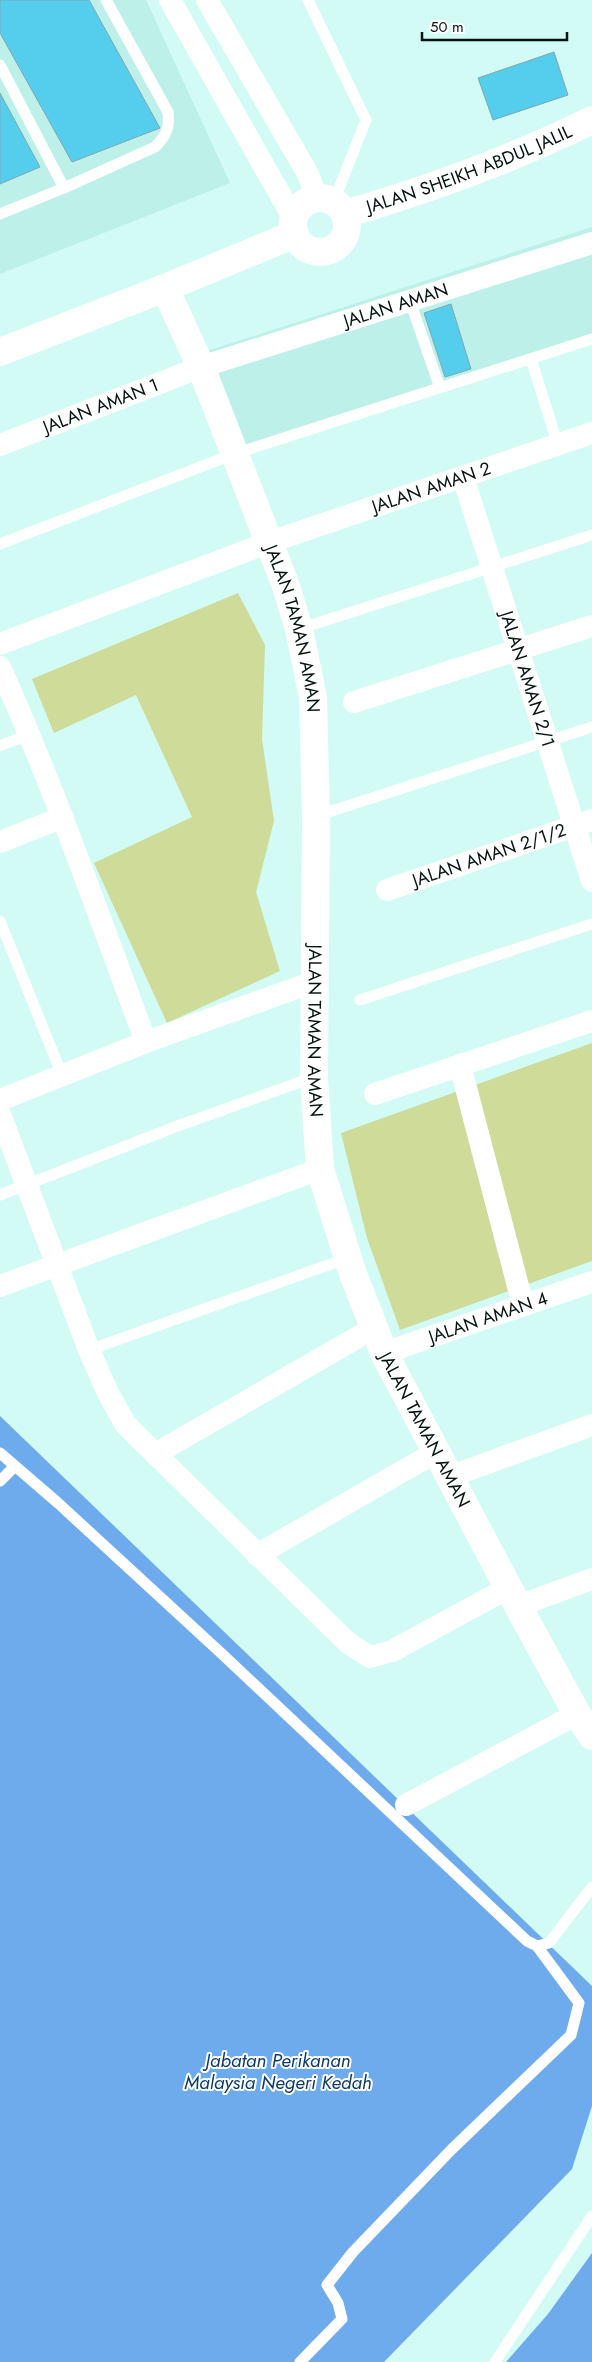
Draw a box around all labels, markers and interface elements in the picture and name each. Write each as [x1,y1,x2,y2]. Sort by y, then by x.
scale bar [422,10,567,42]
text: 50 m [430,16,464,38]
street label: JALAN SHEIKH ABDUL JALIL [361,119,576,220]
street label: JALAN AMAN [338,276,451,335]
street label: JALAN AMAN 1 [37,372,162,441]
street label: JALAN AMAN 2 [367,455,494,520]
street label: JALAN TAMAN AMAN [258,539,326,713]
street label: JALAN AMAN 2/1 [493,606,561,750]
street label: JALAN AMAN 2/1/2 [407,817,570,894]
street label: JALAN TAMAN AMAN [301,942,330,1118]
street label: JALAN AMAN 4 [423,1285,551,1350]
street label: JALAN TAMAN AMAN [372,1345,477,1512]
water label: Jabatan Perikanan Malaysia Negeri Kedah [184,2047,372,2096]

